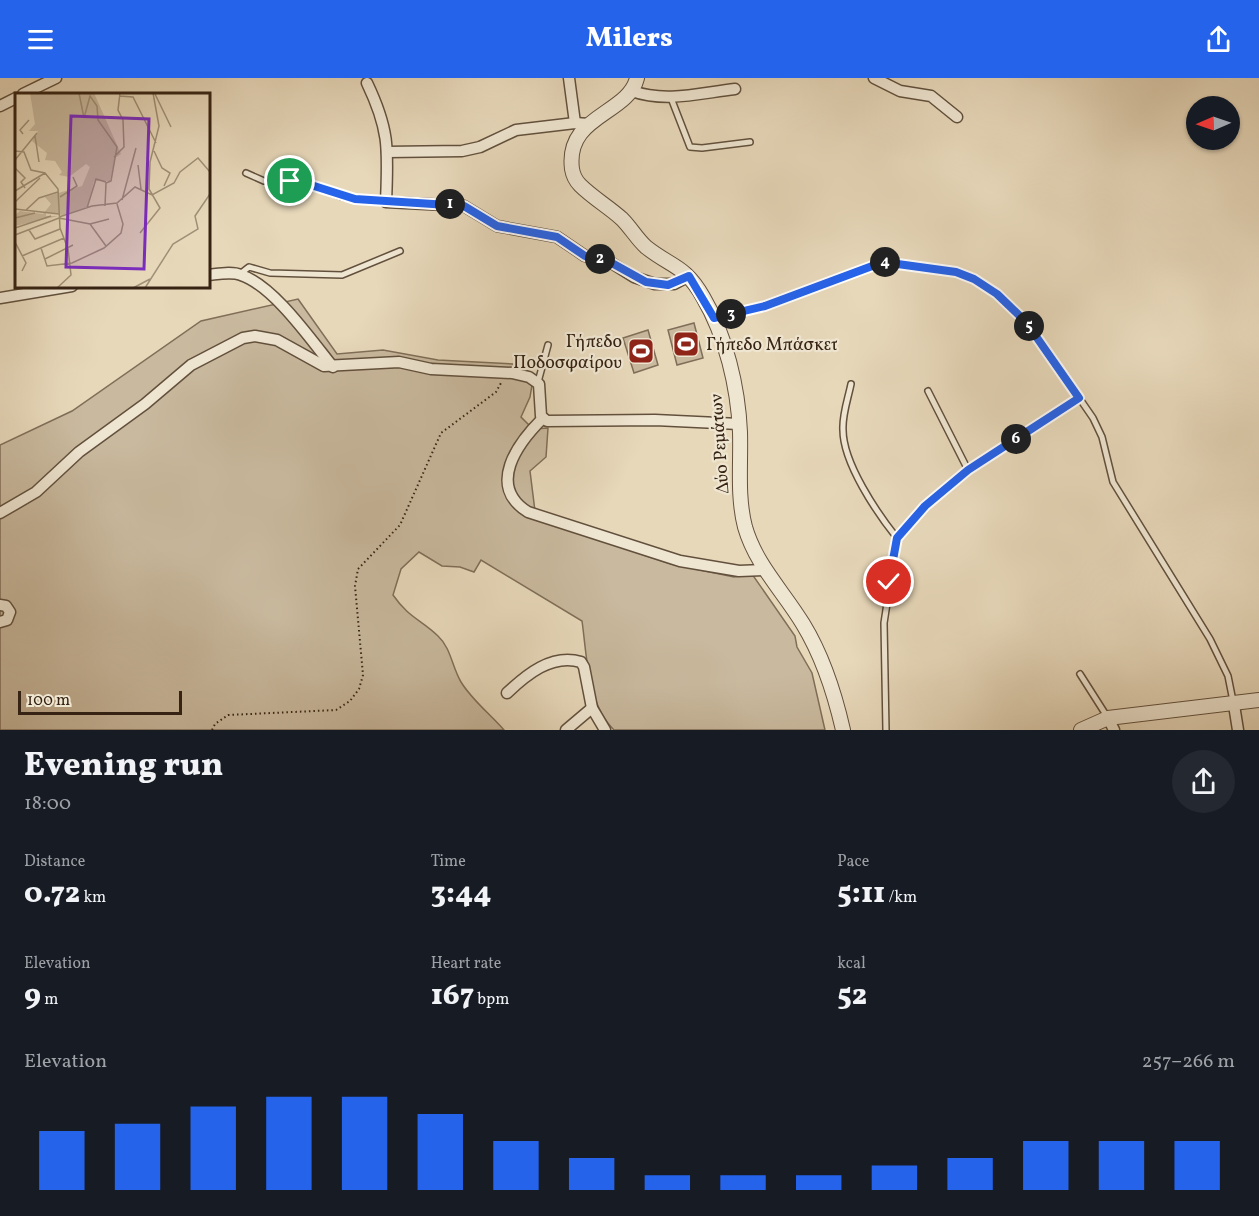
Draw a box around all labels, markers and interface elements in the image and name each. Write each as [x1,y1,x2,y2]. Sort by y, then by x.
text: Milers [586,20,673,58]
icon: menu [24,23,57,56]
icon: share [1202,23,1235,56]
inset map [15,93,210,288]
north arrow [1186,96,1240,150]
map controls [1186,96,1240,150]
pin [264,155,315,206]
icon: arrive [273,164,306,197]
pin: 1 [435,189,465,219]
text: 1 [447,193,453,215]
pin: 2 [585,244,615,274]
pin: 4 [870,247,900,277]
text: 2 [596,248,604,270]
text: 4 [880,251,890,273]
pin: 3 [716,299,746,329]
text: 3 [727,303,735,325]
pin: 5 [1014,311,1044,341]
text: 5 [1025,315,1033,337]
sports icon: Γήπεδο Μπάσκετ [671,329,701,359]
place label: Γήπεδο Ποδοσφαίρου [513,330,622,376]
place label: Γήπεδο Μπάσκετ [706,333,838,358]
sports icon: Γήπεδο Ποδοσφαίρου [626,336,656,366]
street label: Δύο Ρεμάτων [705,393,736,495]
pin: 6 [1001,424,1031,454]
text: 6 [1012,428,1020,450]
pin [863,556,914,607]
icon: check [872,565,905,598]
scale bar [18,688,182,716]
text: 100 m [27,690,70,712]
text: Evening run [24,744,223,790]
button: share [1172,750,1235,813]
text: 18:00 [24,790,71,818]
text: Distance [24,851,85,873]
text: Time [431,851,466,873]
text: Pace [837,851,869,873]
text: 0.72 [24,873,80,915]
text: 3:44 [431,873,491,915]
text: 5:11 [837,873,885,915]
text: km [80,887,106,909]
text: /km [885,887,917,909]
text: Elevation [24,953,91,975]
text: Heart rate [431,953,501,975]
text: kcal [837,953,866,975]
text: 9 [24,975,41,1017]
text: 167 [431,975,474,1017]
text: 52 [837,975,867,1017]
text: m [41,989,58,1011]
text: bpm [474,989,509,1011]
text: Elevation [24,1048,107,1076]
text: 257–266 m [1142,1048,1235,1076]

